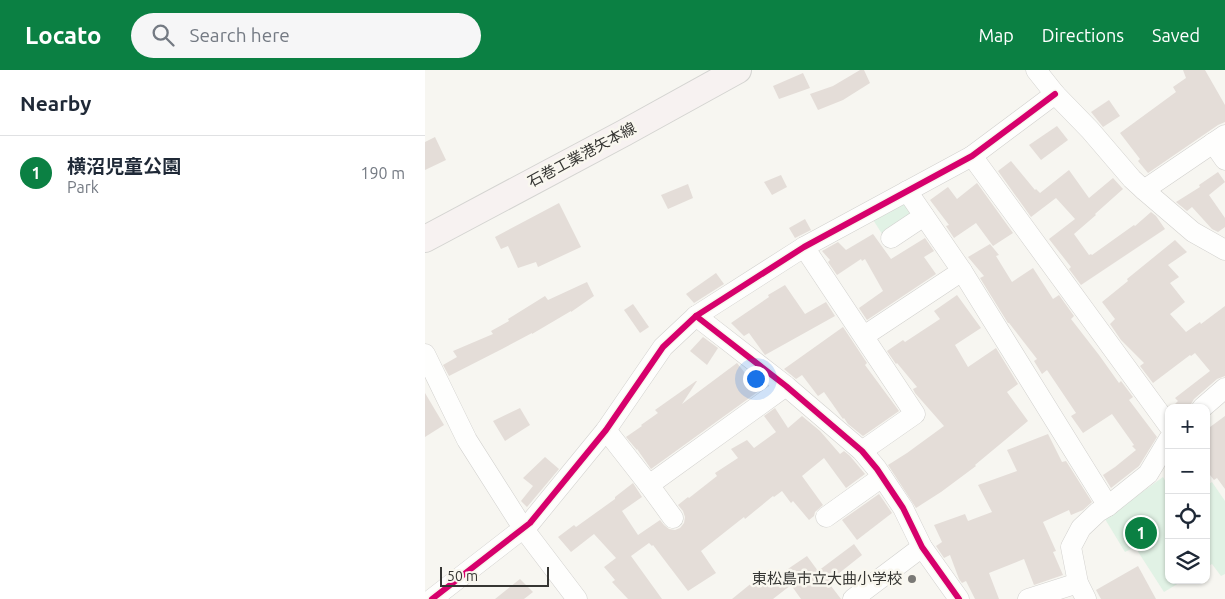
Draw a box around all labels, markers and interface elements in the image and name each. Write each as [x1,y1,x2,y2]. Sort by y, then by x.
search box [131,13,481,58]
icon: search [149,21,177,49]
text: Locato [25,22,101,49]
text: Search here [189,24,290,46]
text: Map [978,25,1014,45]
text: Directions [1042,25,1124,45]
text: Saved [1152,25,1200,45]
text: Nearby [20,91,91,115]
street label: 石巻工業港矢本線 [525,119,639,190]
text: 横沼児童公園 [67,155,181,177]
text: 1 [31,164,41,182]
text: 190 m [360,164,405,182]
text: Park [67,178,99,196]
your location [743,366,769,392]
map controls [1165,404,1210,584]
button: + [1165,404,1210,449]
button: − [1165,449,1210,494]
button: locate [1165,494,1210,539]
pin: 1 [1125,514,1157,552]
button: layers [1165,539,1210,584]
scale bar [440,564,549,587]
text: 50 m [447,568,478,584]
place label: 東松島市立大曲小学校 [752,570,902,587]
marker: 東松島市立大曲小学校 [906,573,918,585]

